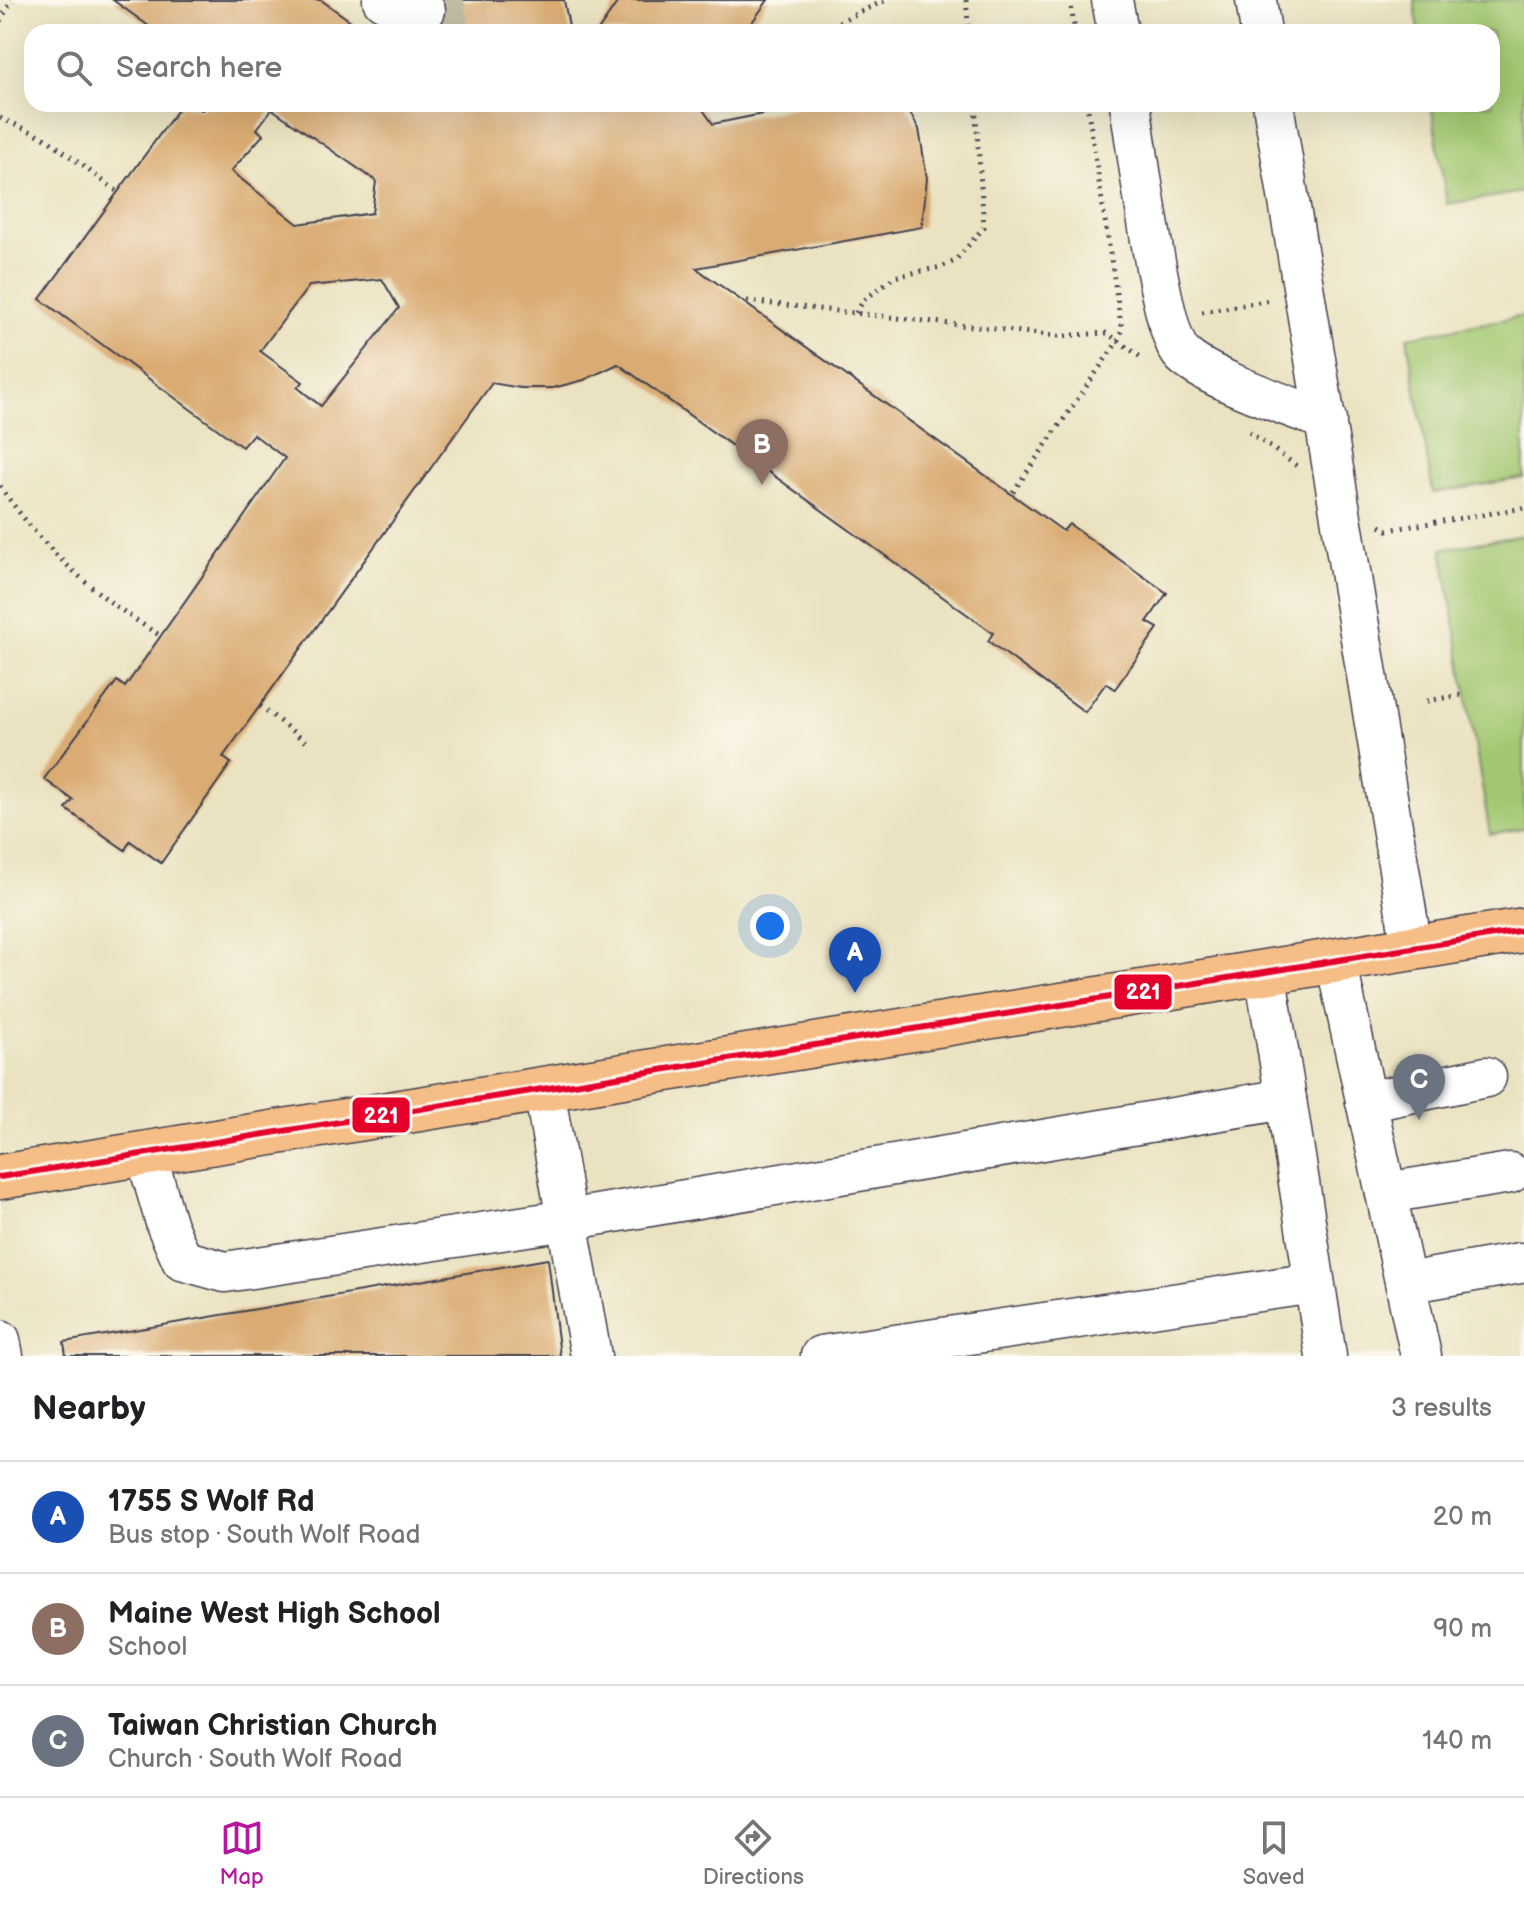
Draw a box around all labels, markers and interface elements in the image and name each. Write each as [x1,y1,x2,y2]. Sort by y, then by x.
search box [24,24,1500,112]
icon: search [52,46,96,90]
text: Search here [116,50,282,86]
pin: B [736,419,788,485]
your location [750,906,790,946]
pin: A [829,927,881,993]
line badge: 221 [1113,973,1173,1011]
text: 221 [1125,979,1161,1006]
pin: C [1393,1054,1445,1120]
line badge: 221 [351,1096,411,1134]
text: 221 [363,1103,399,1130]
text: Nearby [32,1388,146,1429]
text: 3 results [1391,1393,1492,1424]
text: 1755 S Wolf Rd [108,1484,314,1520]
text: A [50,1502,66,1533]
text: 20 m [1433,1502,1492,1533]
text: Bus stop · South Wolf Road [108,1520,420,1551]
text: Maine West High School [108,1596,441,1632]
text: B [49,1614,67,1645]
text: 90 m [1433,1614,1492,1645]
text: School [108,1632,187,1663]
text: Taiwan Christian Church [108,1708,437,1744]
text: C [49,1726,67,1757]
text: 140 m [1422,1726,1492,1757]
text: Church · South Wolf Road [108,1744,403,1775]
tab: Map [219,1816,264,1891]
tab: Directions [703,1816,804,1891]
tab: Saved [1243,1816,1305,1891]

